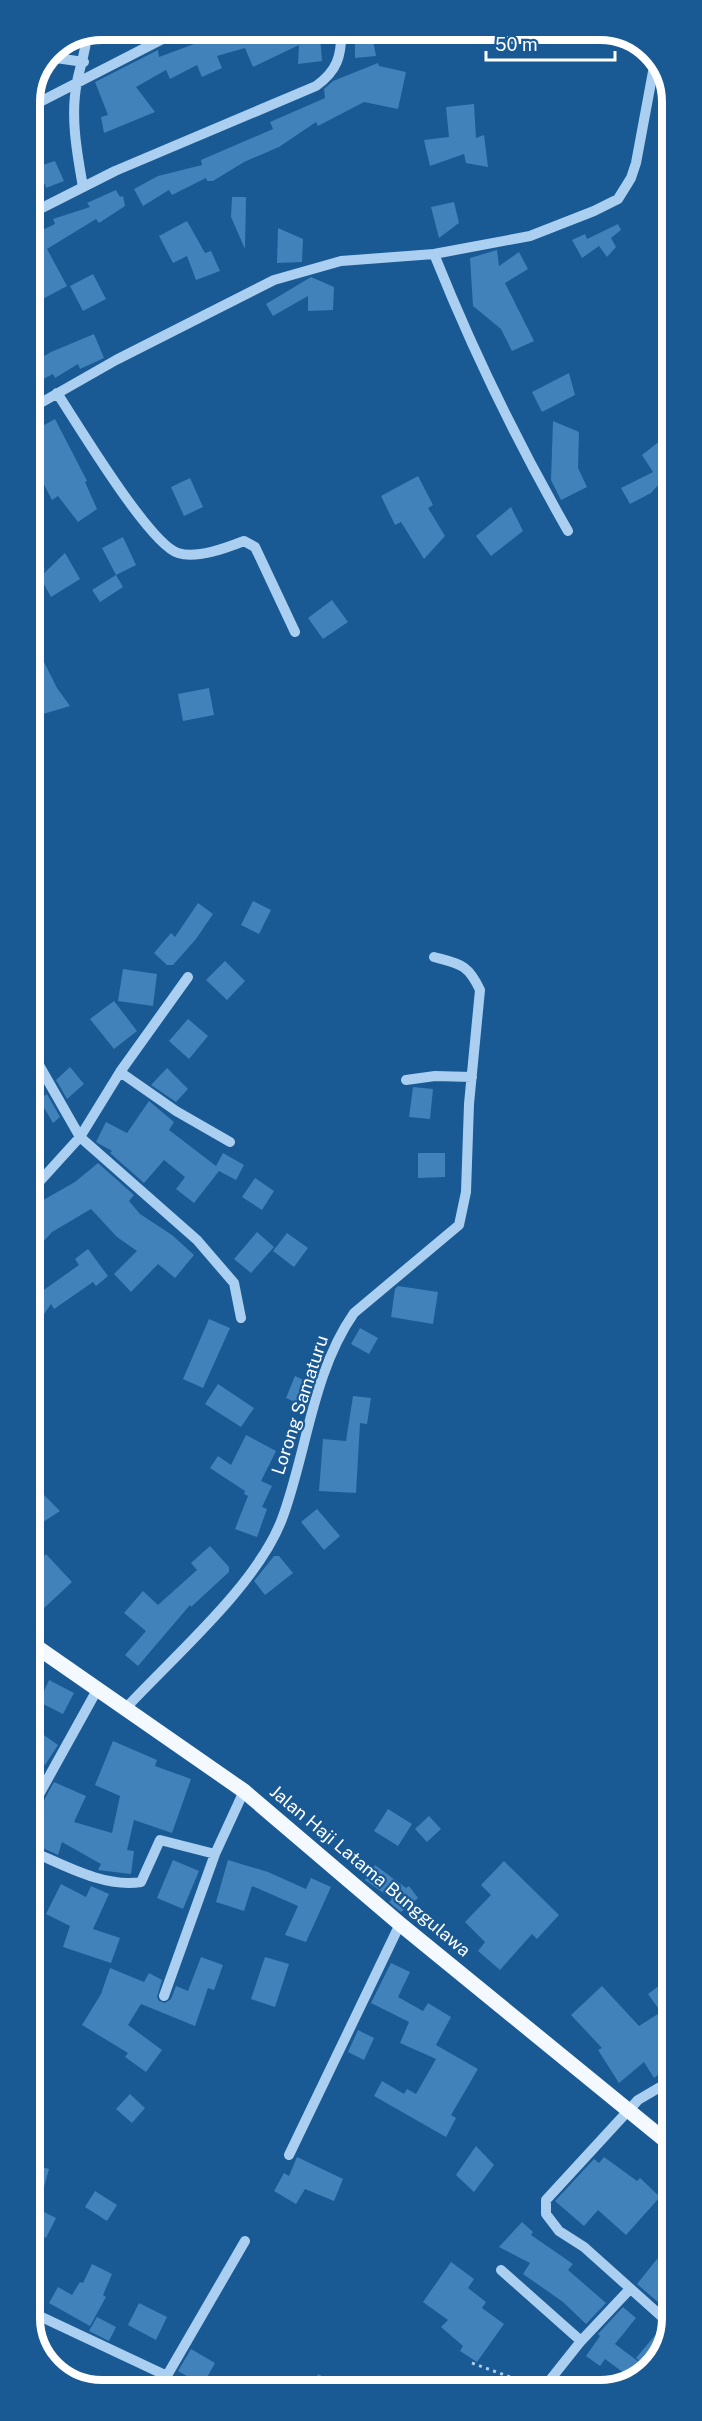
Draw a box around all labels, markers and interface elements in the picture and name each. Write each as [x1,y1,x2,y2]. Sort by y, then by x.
scale bar [486,24,615,62]
text: 50 m [495,34,538,55]
street label: Lorong Samaturu [267,1333,332,1477]
street label: Jalan Haji Latama Bunggulawa [266,1781,475,1961]

